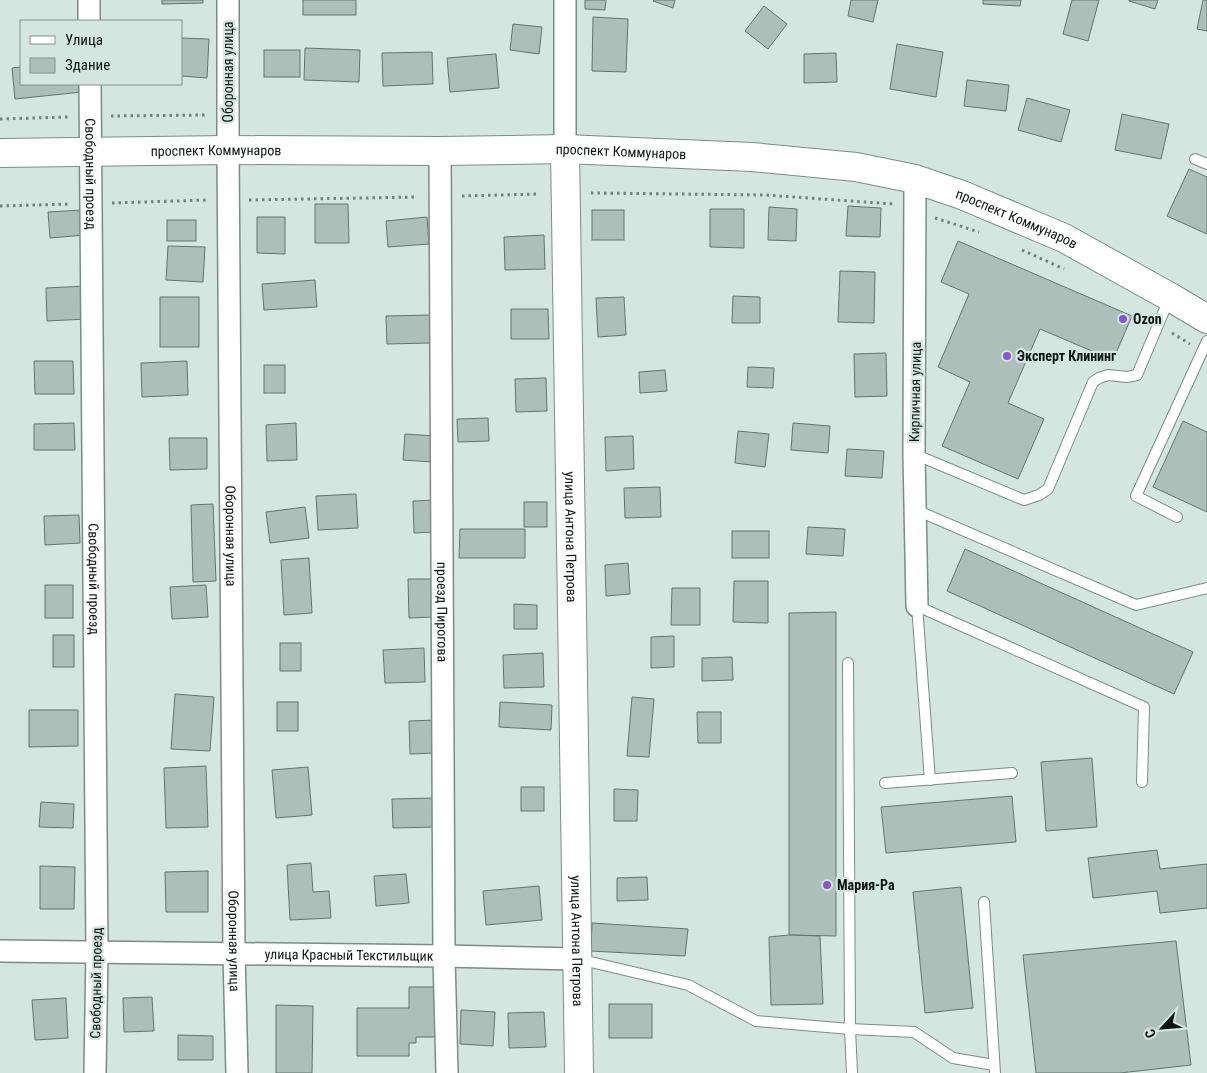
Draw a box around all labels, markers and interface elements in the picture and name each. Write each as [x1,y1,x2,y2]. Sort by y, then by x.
legend [20,20,182,85]
street label: Оборонная улица [220,22,236,122]
text: Улица [65,31,103,49]
text: Здание [65,56,110,74]
street label: Свободный проезд [82,118,99,230]
street label: проспект Коммунаров [556,141,687,162]
street label: проспект Коммунаров [151,142,281,159]
street label: проспект Коммунаров [954,186,1080,252]
place label: Ozon [1133,311,1162,327]
marker: Ozon [1117,313,1129,325]
street label: Кирпичная улица [906,342,924,442]
place label: Эксперт Клининг [1017,348,1117,364]
marker: Эксперт Клининг [1001,350,1013,362]
street label: улица Антона Петрова [562,471,580,603]
street label: Оборонная улица [223,485,239,587]
street label: Свободный проезд [86,523,102,635]
street label: проезд Пирогова [434,562,451,662]
street label: улица Антона Петрова [568,875,586,1007]
place label: Мария-Ра [837,877,895,893]
marker: Мария-Ра [821,879,833,891]
street label: Оборонная улица [226,890,243,992]
street label: Свободный проезд [87,927,105,1039]
street label: улица Красный Текстильщик [264,946,434,964]
north arrow [1137,1003,1187,1053]
text: С [1141,1027,1159,1041]

